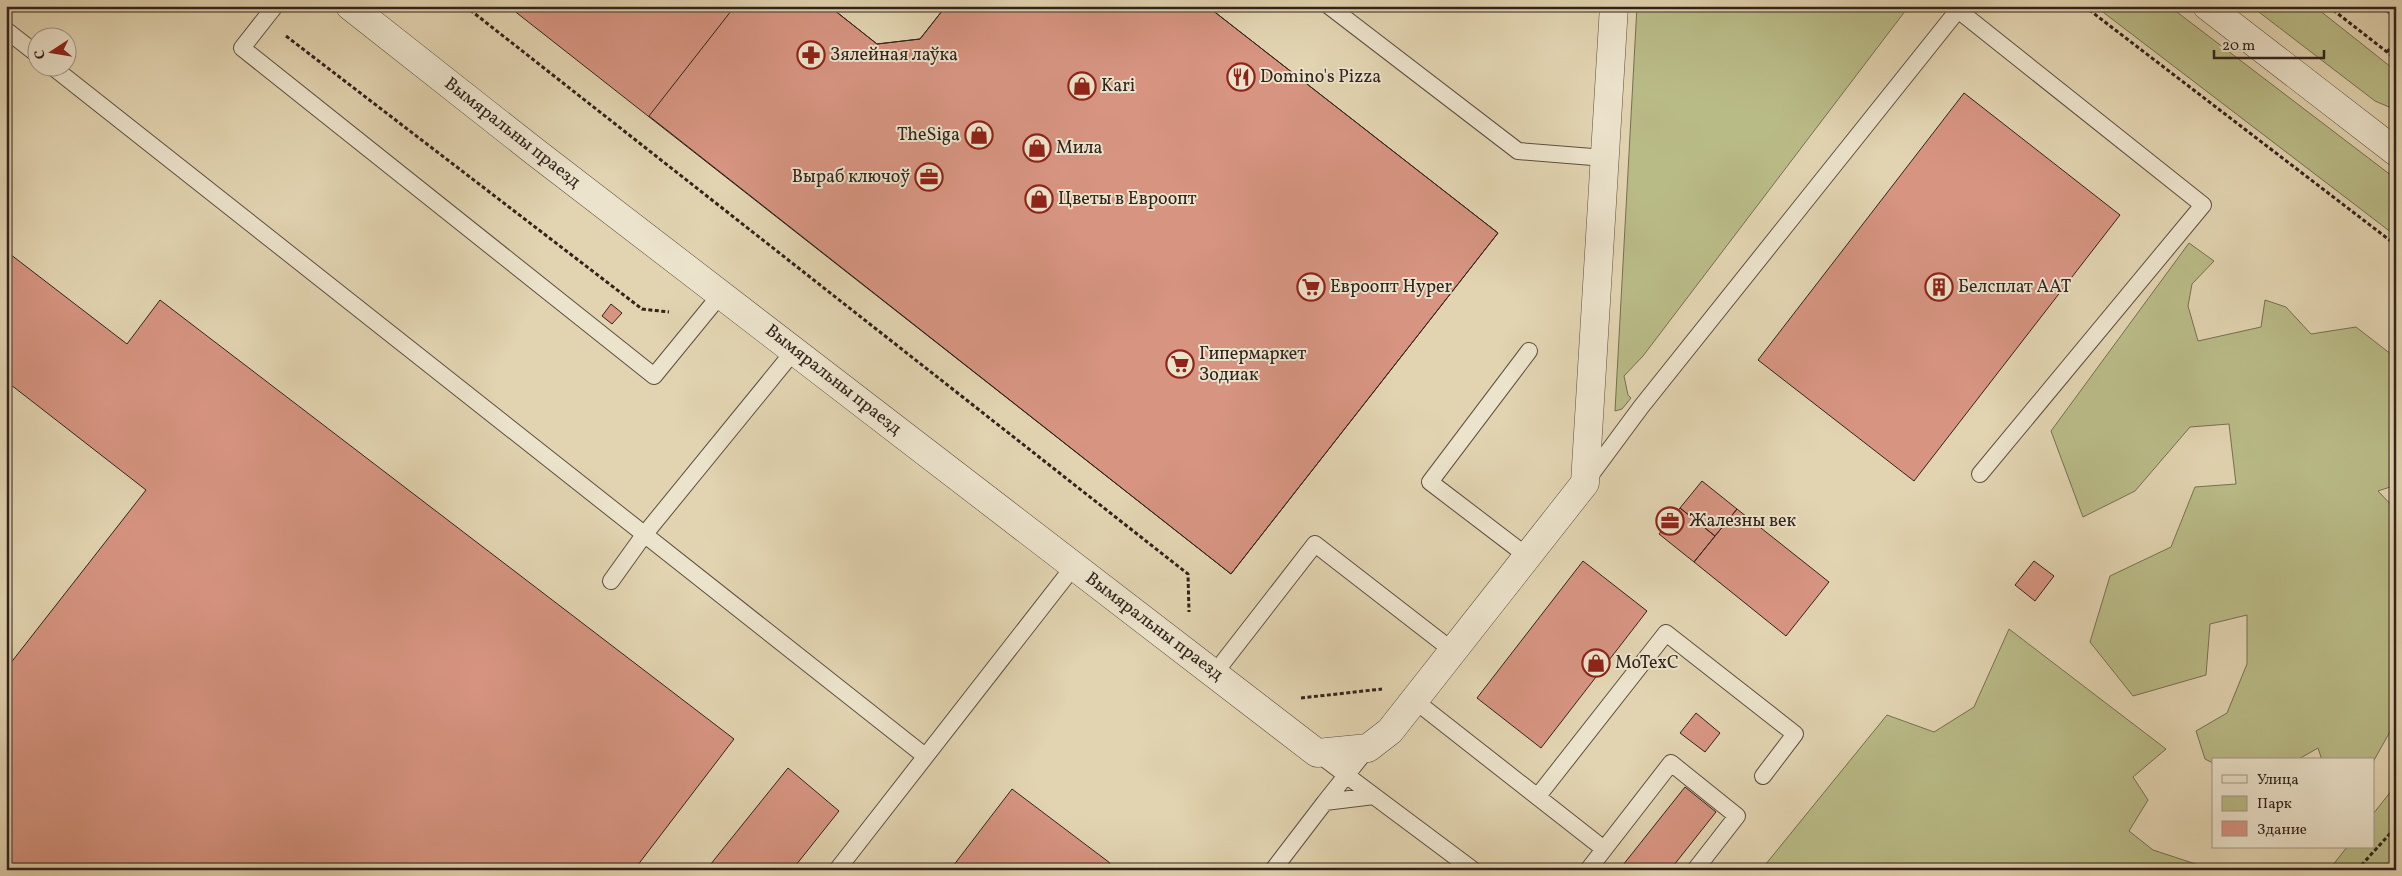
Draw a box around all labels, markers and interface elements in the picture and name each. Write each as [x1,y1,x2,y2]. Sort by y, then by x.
north arrow [28,28,78,78]
scale bar [2214,28,2324,60]
text: 20 m [2222,36,2255,57]
pharmacy icon: Зялейная лаўка [796,40,826,70]
place label: Зялейная лаўка [830,43,958,68]
text: С [31,48,51,61]
restaurant icon: Domino's Pizza [1226,62,1256,92]
place label: Domino's Pizza [1260,65,1381,90]
shop icon: Kari [1067,71,1097,101]
street label: Вымяральны праезд [438,72,586,194]
place label: Kari [1101,74,1135,99]
shop icon: TheSiga [964,120,994,150]
place label: TheSiga [897,123,960,148]
shop icon: Мила [1022,133,1052,163]
place label: Мила [1056,136,1103,161]
office icon: Выраб ключоў [914,162,944,192]
place label: Выраб ключоў [792,165,910,190]
shop icon: Цветы в Евроопт [1024,184,1054,214]
place label: Цветы в Евроопт [1058,187,1197,212]
supermarket icon: Евроопт Hyper [1296,272,1326,302]
building icon: Белсплат ААТ [1924,272,1954,302]
place label: Евроопт Hyper [1330,275,1453,300]
place label: Белсплат ААТ [1958,275,2072,300]
street label: Вымяральны праезд [759,319,907,441]
place label: Гипермаркет Зодиак [1199,342,1306,388]
supermarket icon: Гипермаркет Зодиак [1165,349,1195,379]
office icon: Жалезны век [1655,506,1685,536]
place label: Жалезны век [1689,509,1797,534]
street label: Вымяральны праезд [1080,567,1228,687]
shop icon: MoTexC [1581,648,1611,678]
place label: MoTexC [1615,651,1679,676]
legend [2212,758,2374,848]
text: Улица [2257,770,2299,791]
text: Парк [2257,794,2292,815]
text: Здание [2257,820,2307,841]

